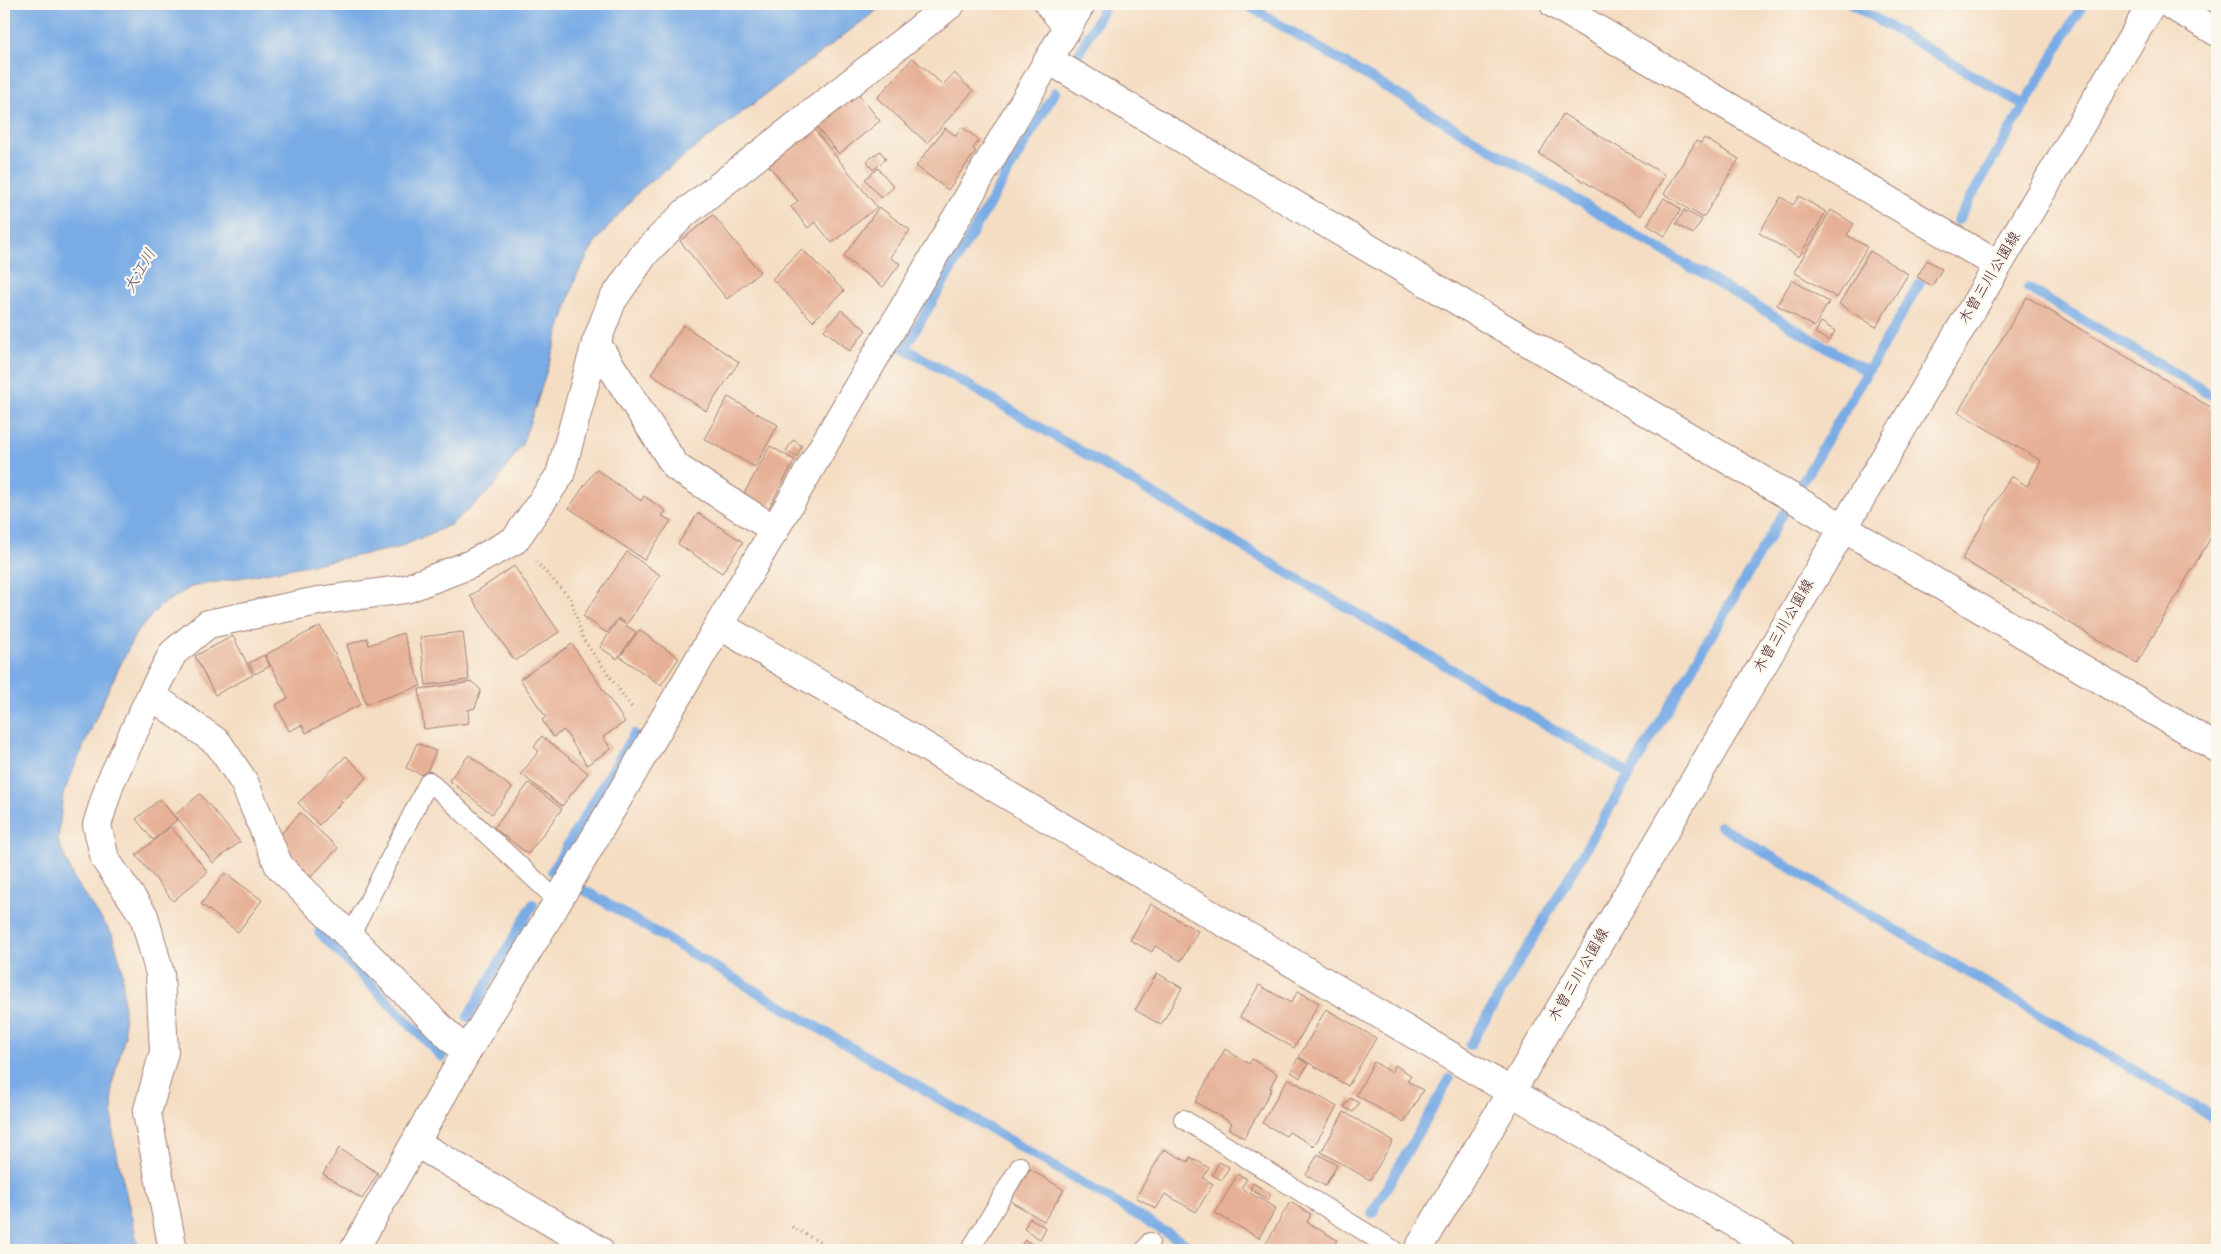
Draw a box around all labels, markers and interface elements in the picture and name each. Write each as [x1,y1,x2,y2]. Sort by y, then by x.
street label: 木曽三川公園線 [1953,227,2027,329]
water label: 大江川 [117,244,163,298]
street label: 木曽三川公園線 [1747,575,1821,677]
street label: 木曽三川公園線 [1542,924,1616,1026]

